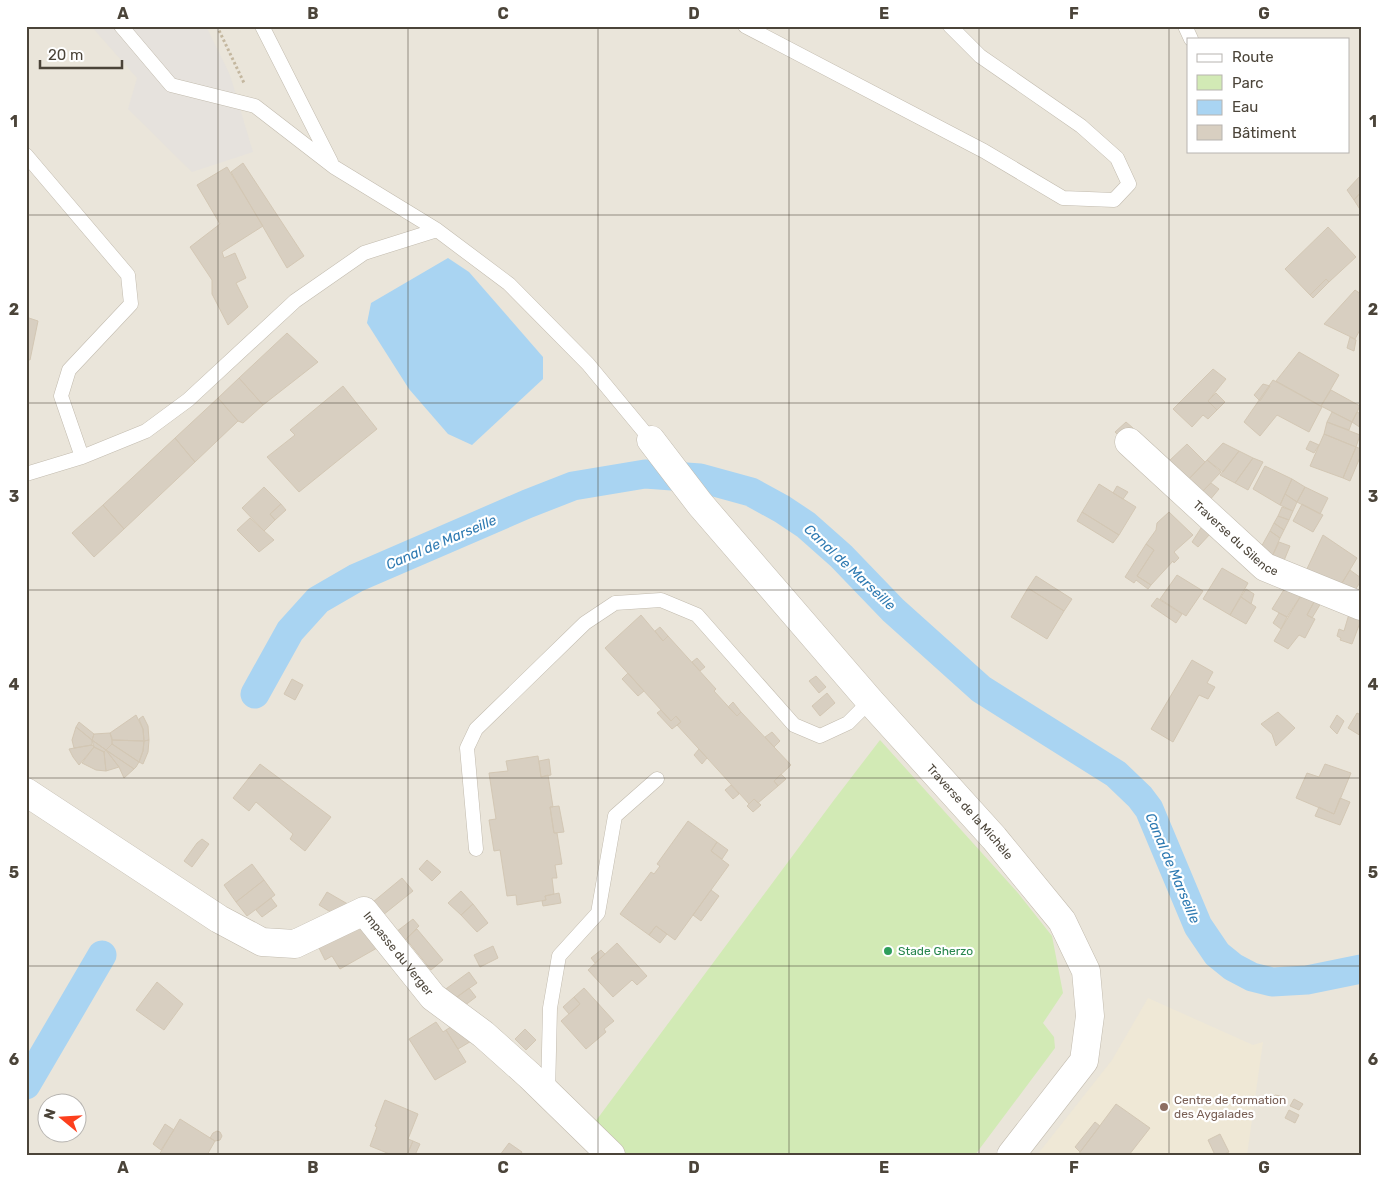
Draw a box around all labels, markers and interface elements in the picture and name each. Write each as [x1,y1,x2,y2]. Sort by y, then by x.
text: A [117,4,129,23]
text: B [307,4,319,23]
text: C [497,4,509,23]
text: D [688,4,700,23]
text: E [879,4,889,23]
text: F [1069,4,1079,23]
text: G [1258,4,1270,23]
scale bar [40,38,122,70]
legend [1187,38,1350,152]
text: 20 m [48,46,83,64]
text: Route [1232,48,1274,66]
text: Parc [1232,74,1264,92]
text: Eau [1232,98,1258,116]
text: 1 [10,112,18,131]
text: 1 [1369,112,1377,131]
text: Bâtiment [1232,124,1296,142]
text: 2 [9,300,19,319]
text: 2 [1368,300,1378,319]
text: 3 [9,487,19,506]
text: 3 [1368,487,1378,506]
street label: Traverse du Silence [1190,498,1280,579]
water label: Canal de Marseille [383,511,499,573]
water label: Canal de Marseille [801,521,899,614]
text: 4 [9,675,20,694]
text: 4 [1368,675,1379,694]
street label: Traverse de la Michèle [924,761,1016,863]
water label: Canal de Marseille [1142,810,1204,926]
text: 5 [9,863,19,882]
text: 5 [1368,863,1378,882]
street label: Impasse du Verger [360,909,436,999]
place label: Stade Gherzo [898,944,973,958]
marker: Stade Gherzo [882,945,894,957]
text: 6 [9,1050,19,1069]
text: 6 [1368,1050,1378,1069]
place label: Centre de formation des Aygalades [1174,1093,1286,1121]
north arrow [38,1094,88,1144]
marker: Centre de formation des Aygalades [1158,1101,1170,1113]
text: N [40,1107,60,1122]
text: A [117,1158,129,1177]
text: B [307,1158,319,1177]
text: C [497,1158,509,1177]
text: D [688,1158,700,1177]
text: E [879,1158,889,1177]
text: F [1069,1158,1079,1177]
text: G [1258,1158,1270,1177]

